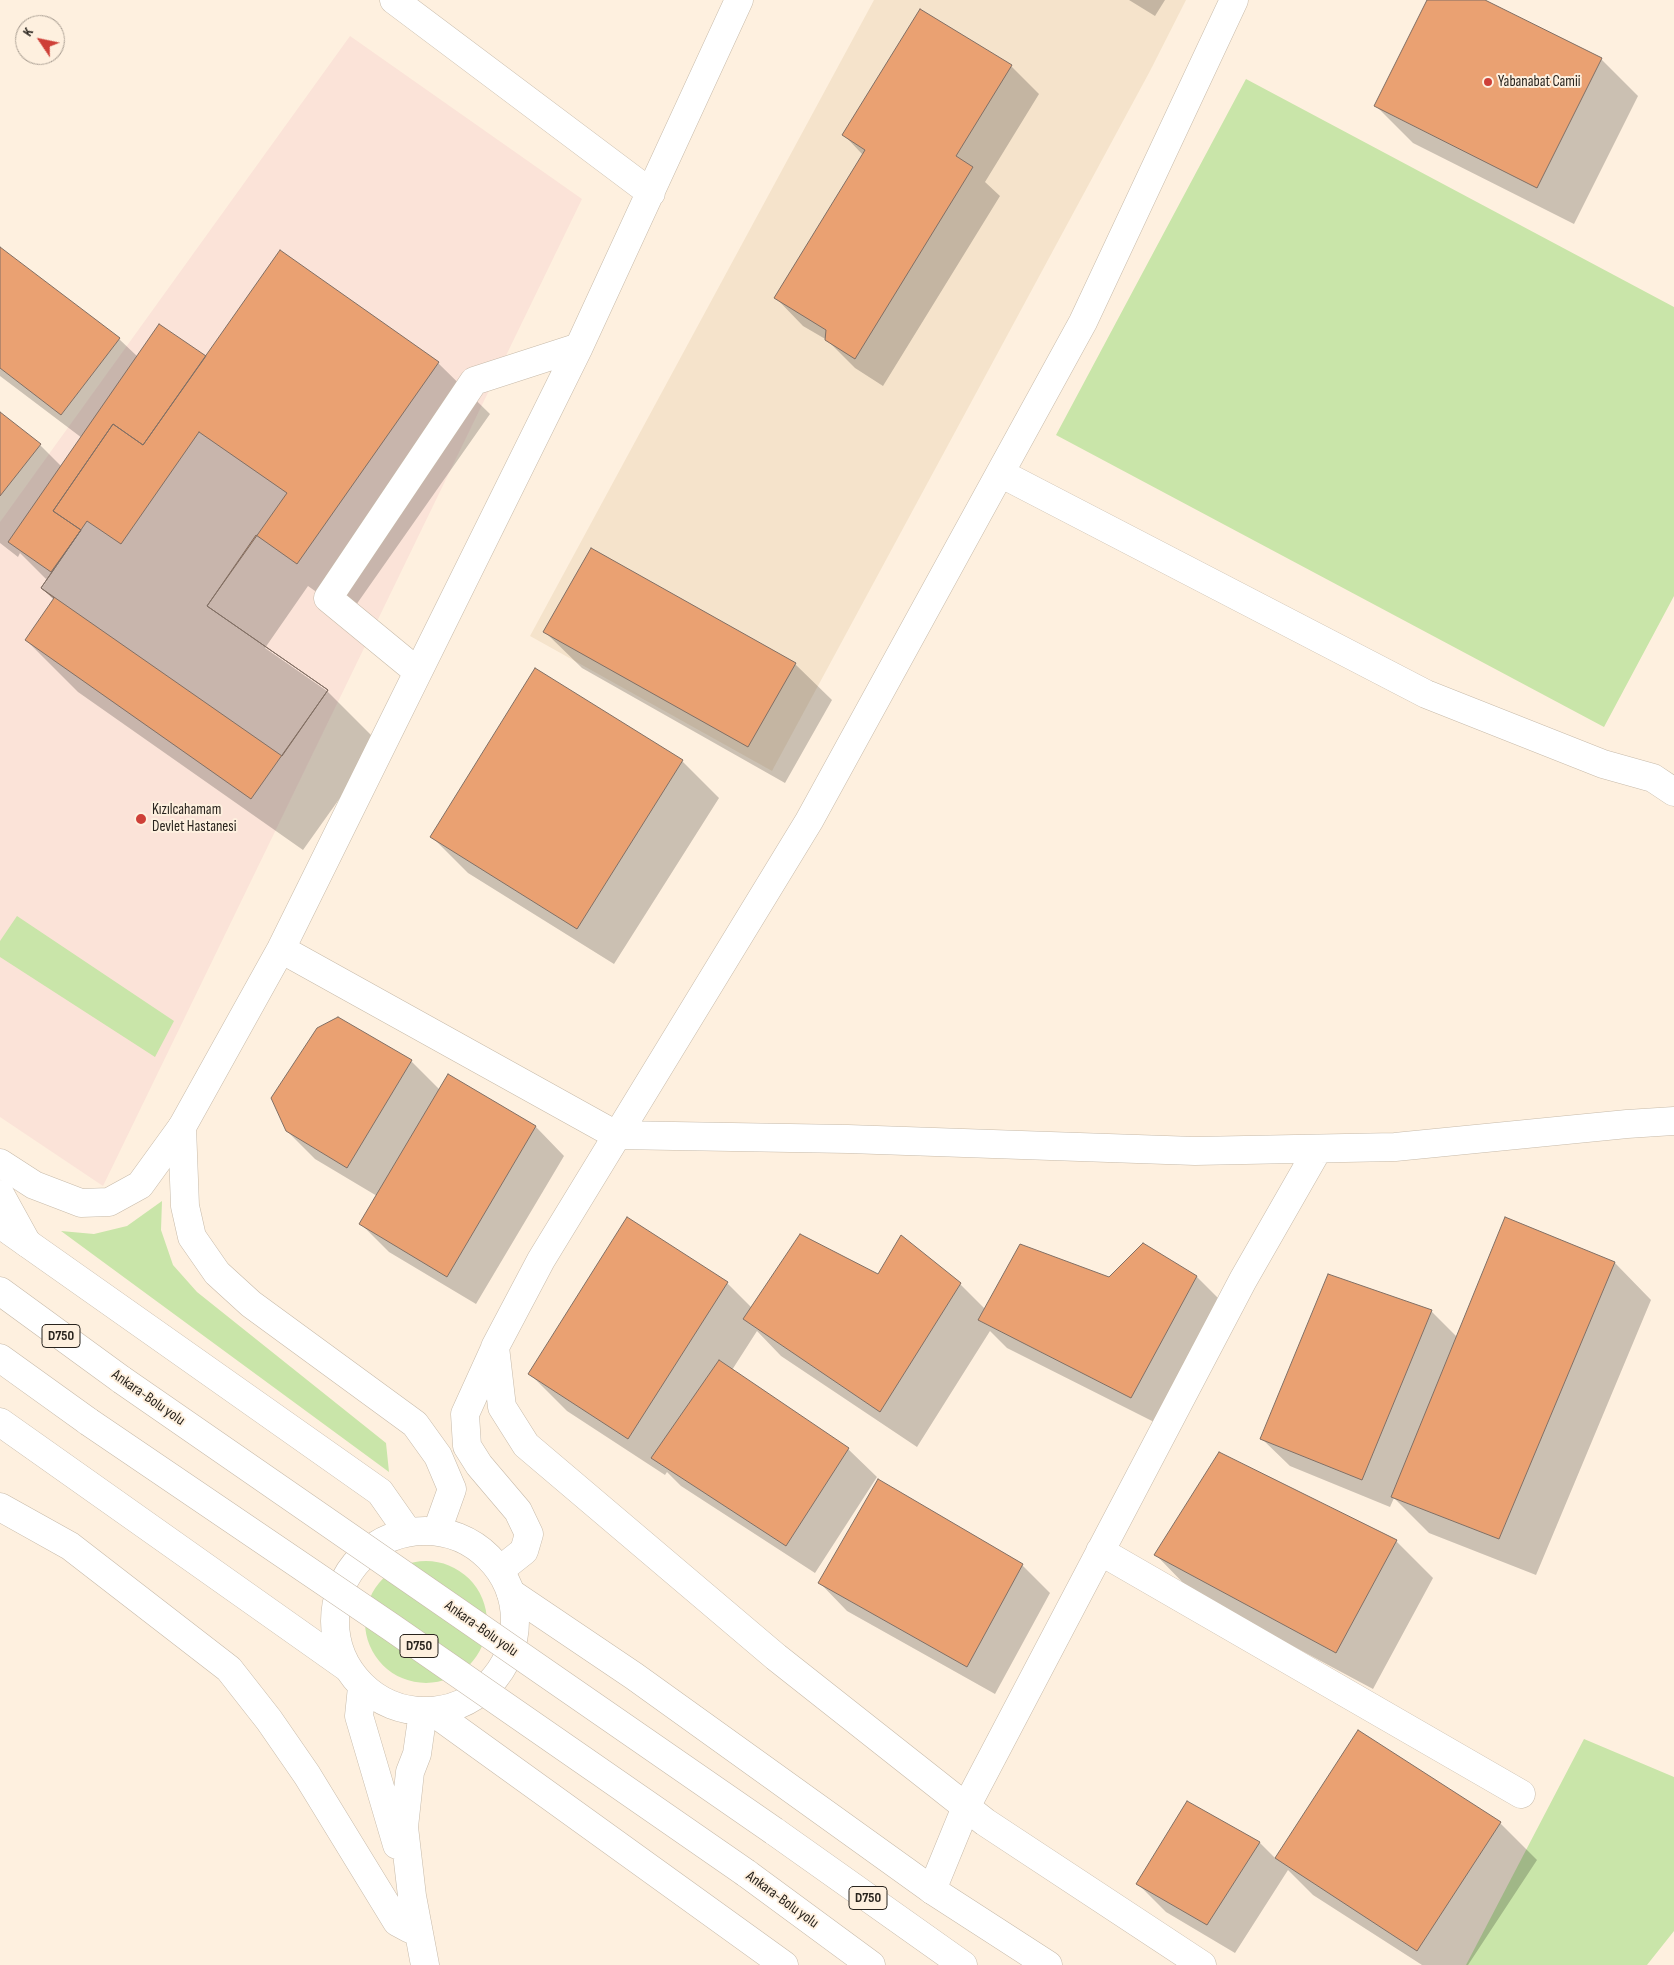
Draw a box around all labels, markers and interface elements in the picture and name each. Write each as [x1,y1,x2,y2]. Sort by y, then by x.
north arrow [15,15,65,65]
text: K [19,24,37,40]
place label: Yabanabat Camii [1498,73,1581,91]
marker: Yabanabat Camii [1482,76,1494,88]
place label: Kızılcahamam Devlet Hastanesi [152,801,237,836]
marker: Kızılcahamam Devlet Hastanesi [134,812,148,826]
road number: D750 [42,1324,80,1348]
street label: Ankara-Bolu yolu [108,1366,188,1430]
street label: Ankara-Bolu yolu [441,1597,521,1661]
road number: D750 [400,1634,438,1658]
street label: Ankara-Bolu yolu [742,1868,822,1932]
road number: D750 [849,1886,887,1910]

